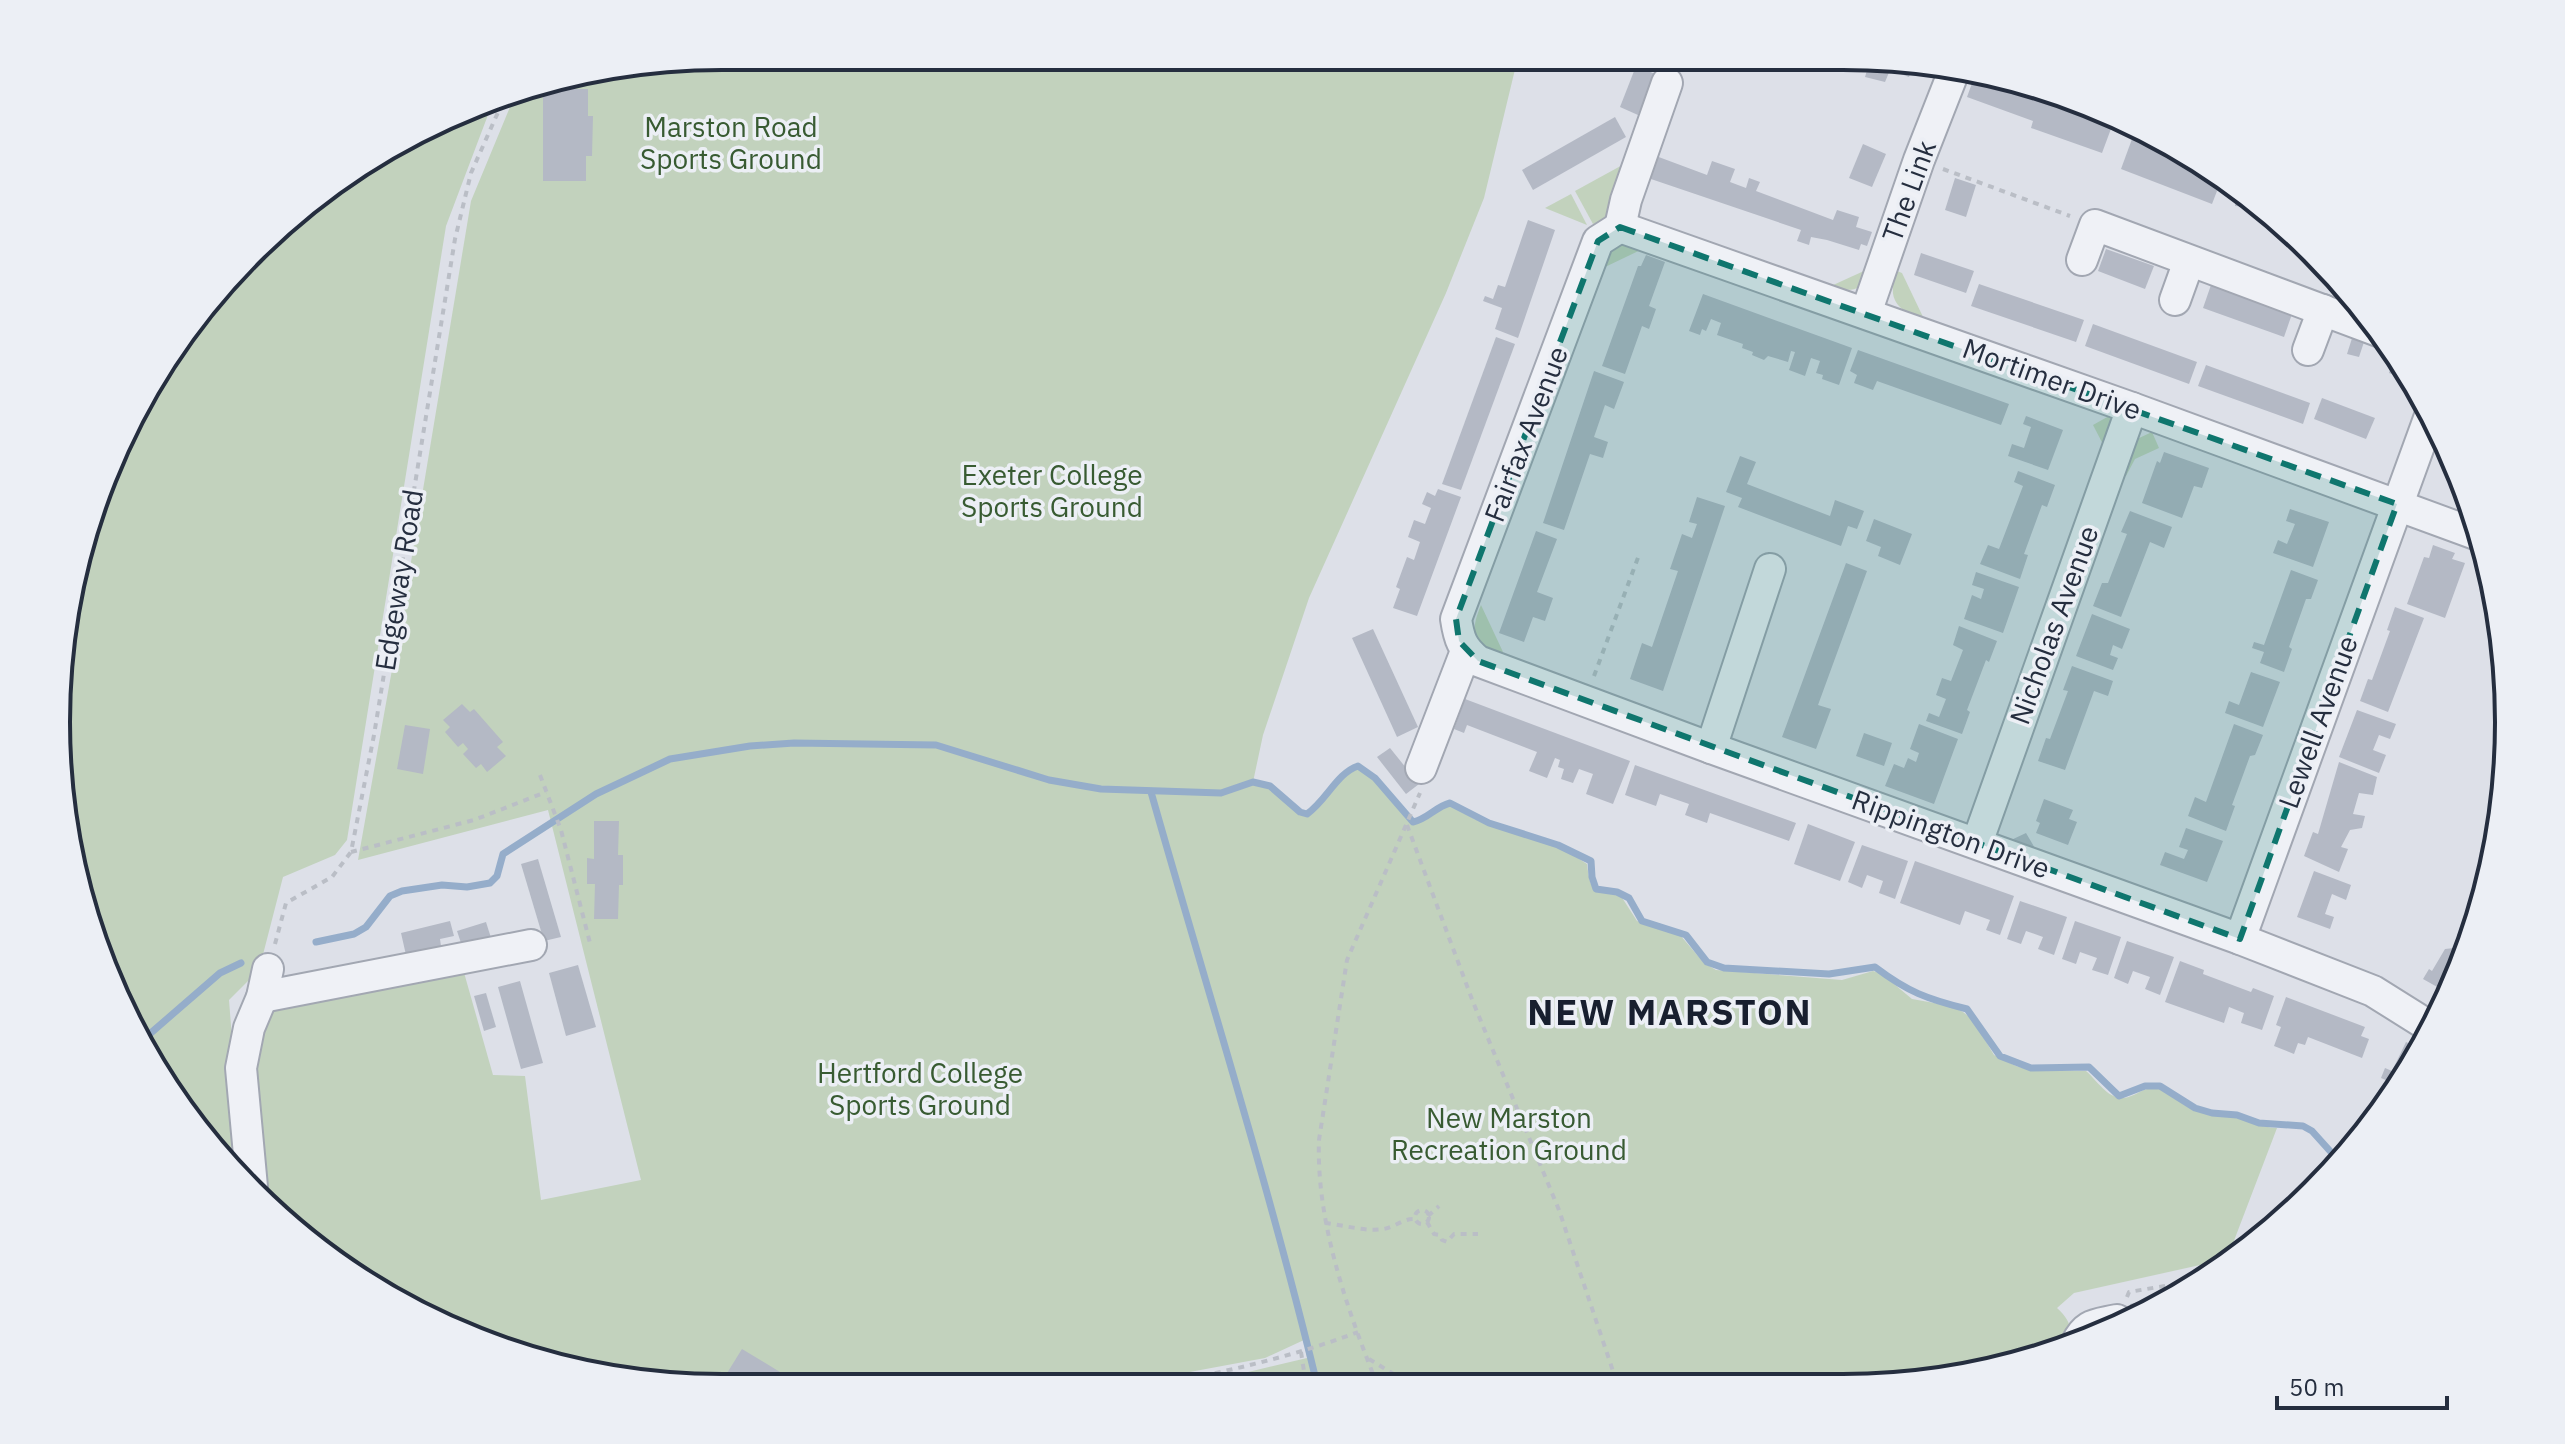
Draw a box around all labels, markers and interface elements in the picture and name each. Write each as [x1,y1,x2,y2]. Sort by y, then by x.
park label: Marston Road Sports Ground [640,108,822,177]
street label: The Link [1873,135,1944,247]
street label: Mortimer Drive [1958,329,2147,428]
street label: Fairfax Avenue [1475,341,1576,527]
park label: Exeter College Sports Ground [961,456,1143,525]
street label: Edgeway Road [366,487,431,673]
street label: Nicholas Avenue [2000,520,2107,729]
street label: Lewell Avenue [2269,630,2366,813]
street label: Rippington Drive [1847,781,2055,886]
district label: NEW MARSTON [1527,988,1813,1035]
park label: Hertford College Sports Ground [817,1054,1023,1123]
park label: New Marston Recreation Ground [1391,1099,1627,1168]
scale bar [2277,1360,2447,1410]
text: 50 m [2289,1371,2344,1403]

